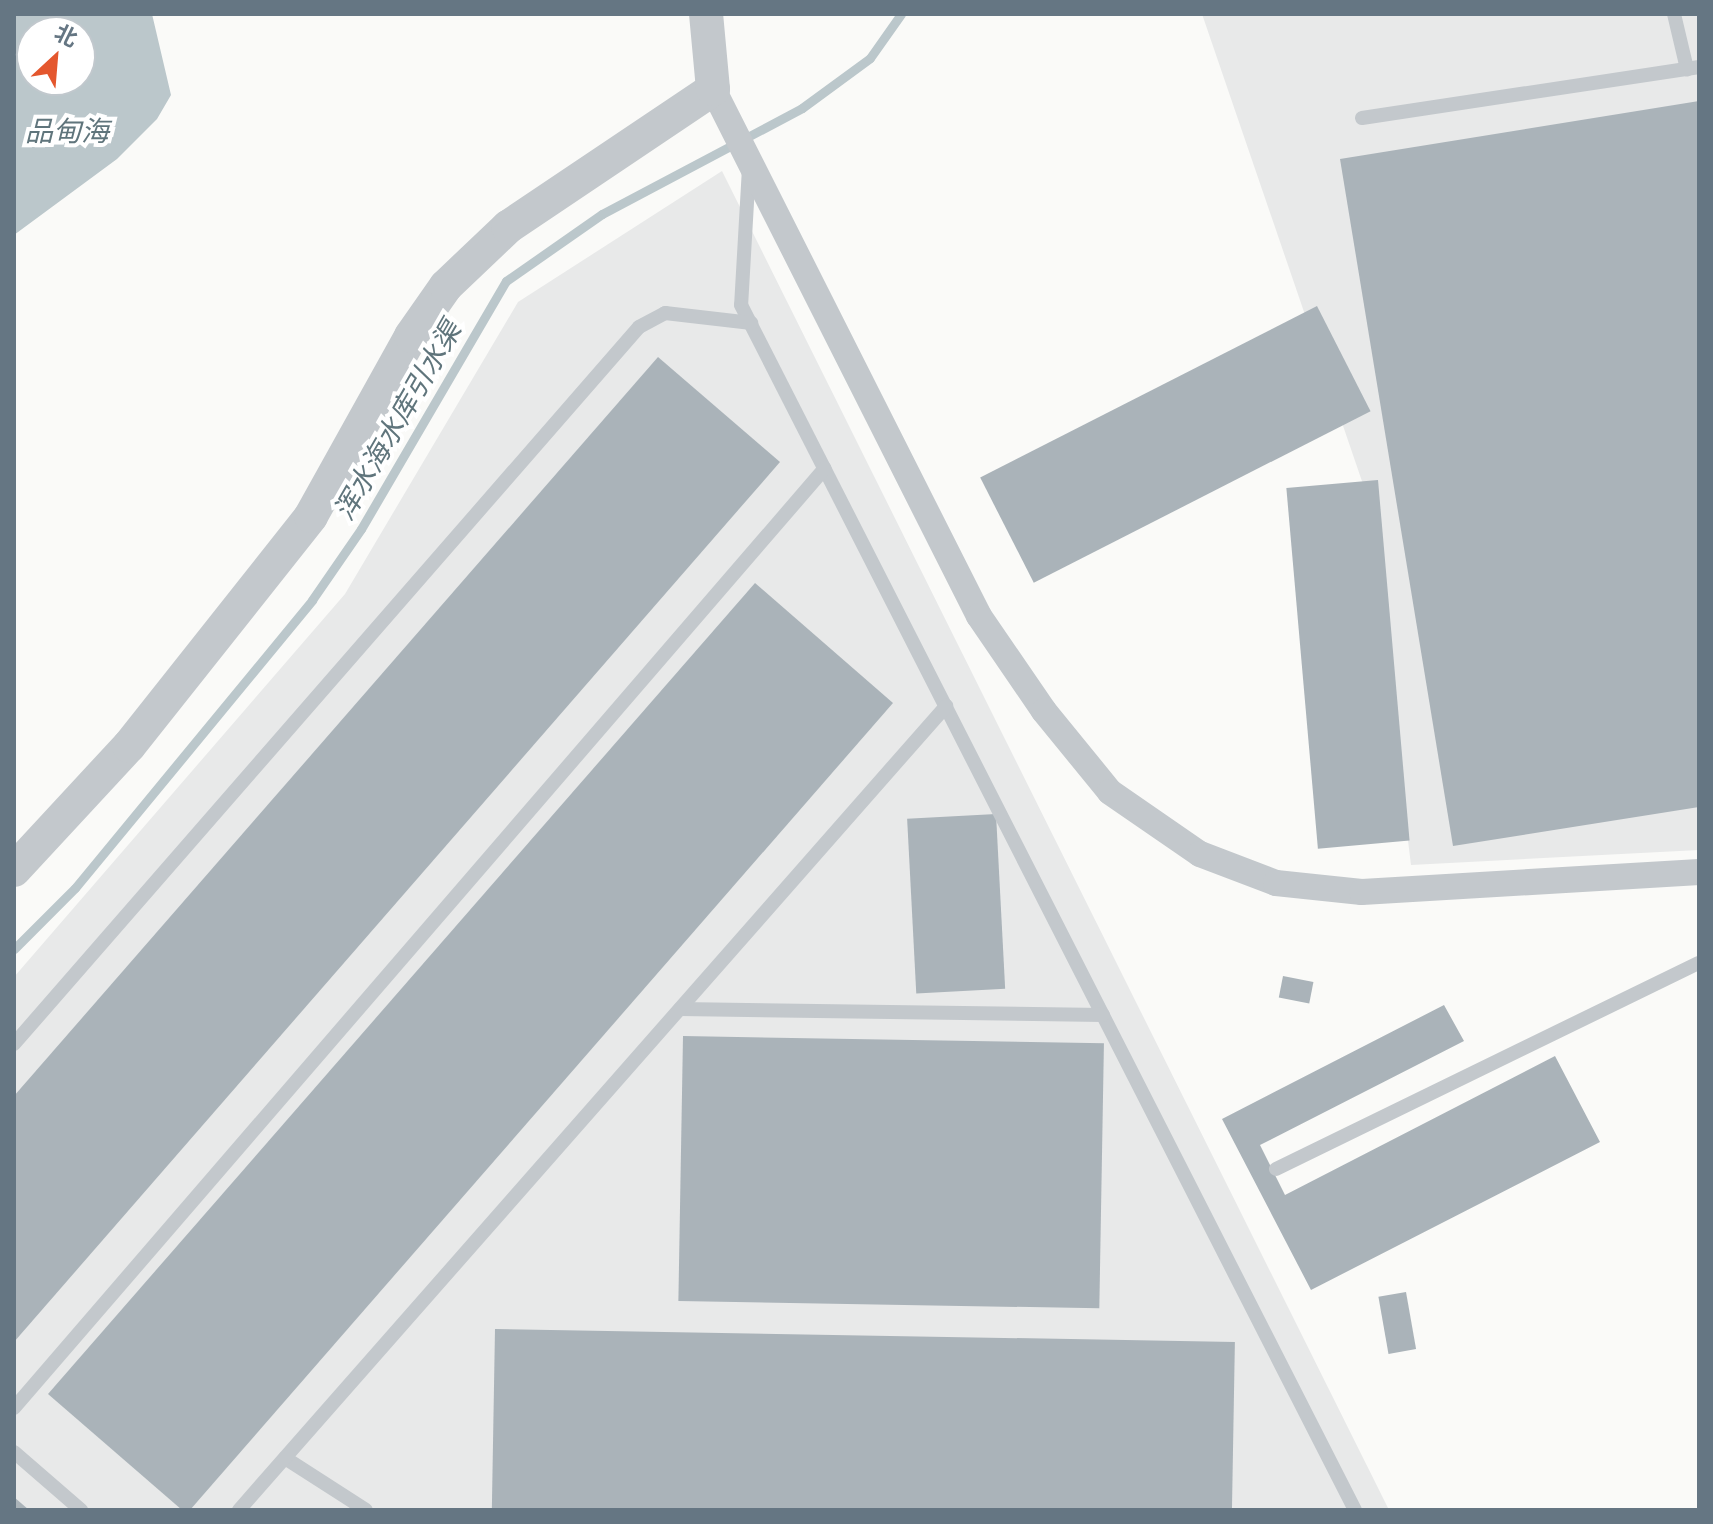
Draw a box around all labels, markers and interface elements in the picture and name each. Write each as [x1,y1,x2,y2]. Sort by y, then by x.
north arrow [16,16,96,96]
text: 北 [50,18,82,54]
water label: 品甸海 [25,115,109,149]
water label: 浑水海水库引水渠 [327,316,469,526]

